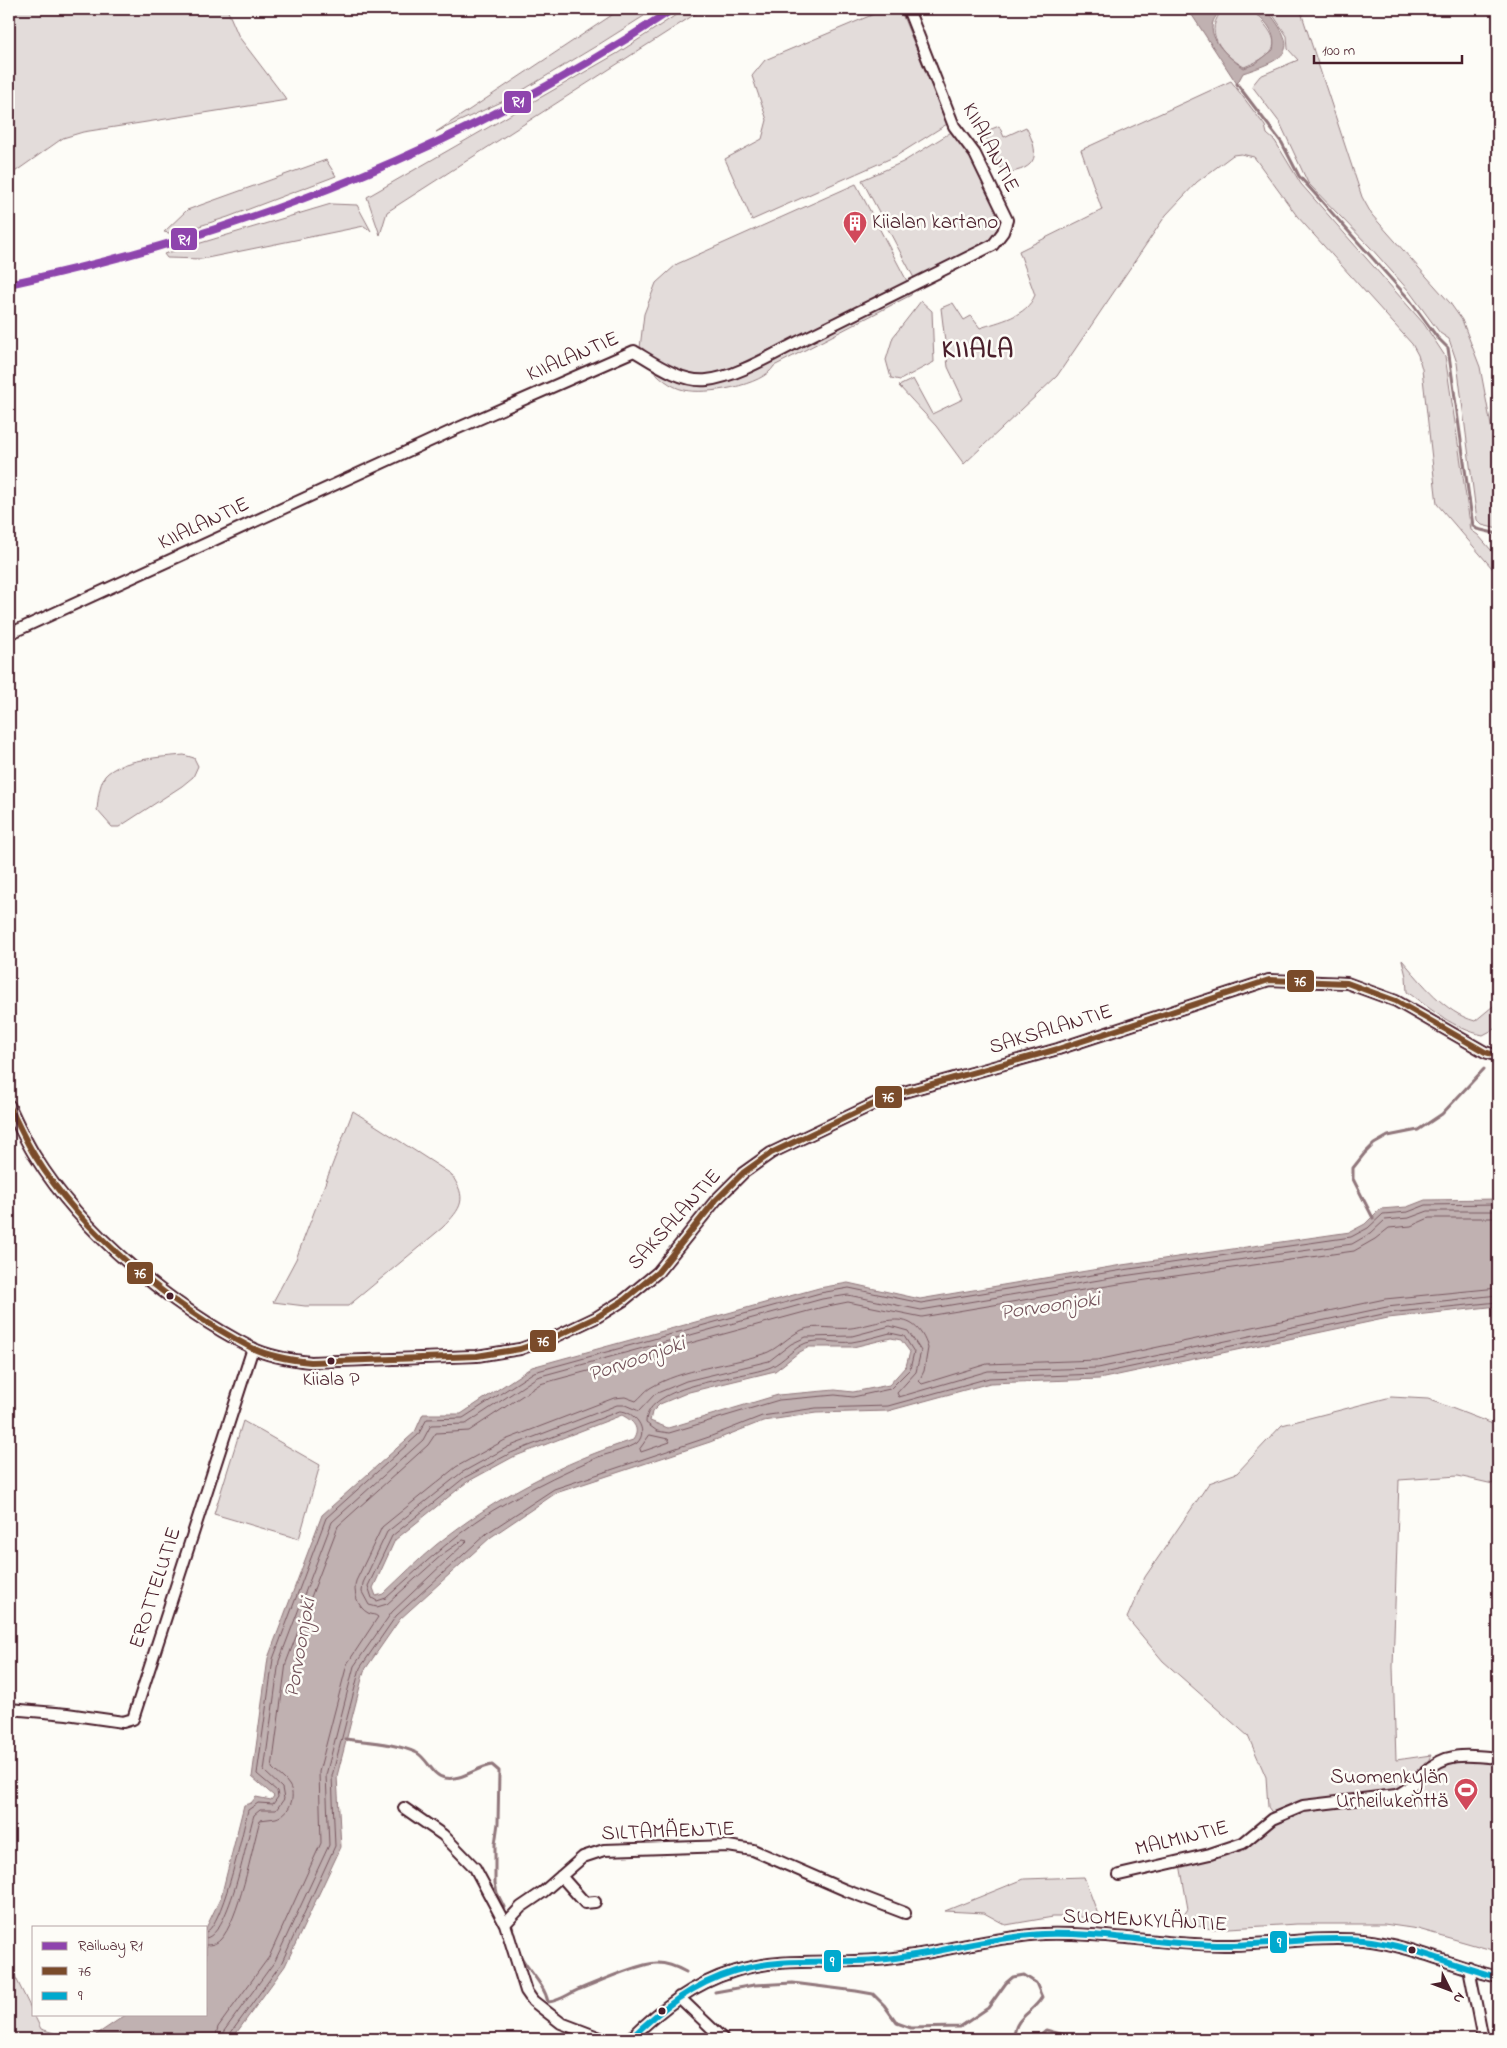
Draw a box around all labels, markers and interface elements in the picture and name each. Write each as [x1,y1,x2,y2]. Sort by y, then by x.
scale bar [1314,32,1462,64]
text: 100 m [1322,40,1355,62]
line badge: R1 [503,90,532,114]
text: R1 [511,92,525,113]
street label: KIIALANTIE [954,98,1026,198]
place label: Kiialan kartano [872,208,998,238]
building icon: Kiialan kartano [842,210,868,244]
line badge: R1 [170,227,198,251]
text: R1 [177,230,191,251]
street label: KIIALANTIE [522,324,624,390]
district label: KIIALA [942,332,1014,370]
street label: KIIALANTIE [153,490,255,558]
line badge: 76 [1286,969,1315,993]
text: 76 [1294,972,1307,993]
street label: SAKSALANTIE [986,997,1116,1063]
line badge: 76 [874,1085,903,1109]
text: 76 [882,1088,895,1109]
street label: SAKSALANTIE [621,1163,729,1277]
line badge: 76 [126,1261,154,1285]
text: 76 [134,1264,147,1285]
water label: Porvoonjoki [998,1284,1104,1330]
unlabelled marker [165,1291,175,1301]
water label: Porvoonjoki [584,1328,692,1392]
line badge: 76 [529,1329,557,1353]
text: 76 [537,1332,550,1353]
marker: Kiiala P [326,1356,336,1366]
place label: Kiiala P [302,1366,360,1395]
street label: EROTTELUTIE [122,1524,190,1652]
water label: Porvoonjoki [277,1594,326,1700]
place label: Suomenkylän Urheilukenttä [1330,1763,1448,1817]
sports icon: Suomenkylän Urheilukenttä [1453,1777,1479,1811]
street label: MALMINTIE [1132,1813,1232,1865]
street label: SILTAMÄENTIE [601,1815,735,1849]
street label: SUOMENKYLÄNTIE [1062,1902,1228,1940]
legend [32,1926,208,2016]
line badge: 9 [1269,1930,1288,1954]
text: 9 [1276,1933,1282,1954]
text: Railway R1 [78,1935,143,1958]
unlabelled marker [1407,1945,1417,1955]
line badge: 9 [823,1949,842,1973]
text: 9 [829,1952,835,1973]
text: 76 [78,1961,91,1983]
north arrow [1424,1966,1474,2016]
text: 9 [78,1985,83,2007]
text: N [1448,1987,1470,2008]
unlabelled marker [657,2006,667,2016]

